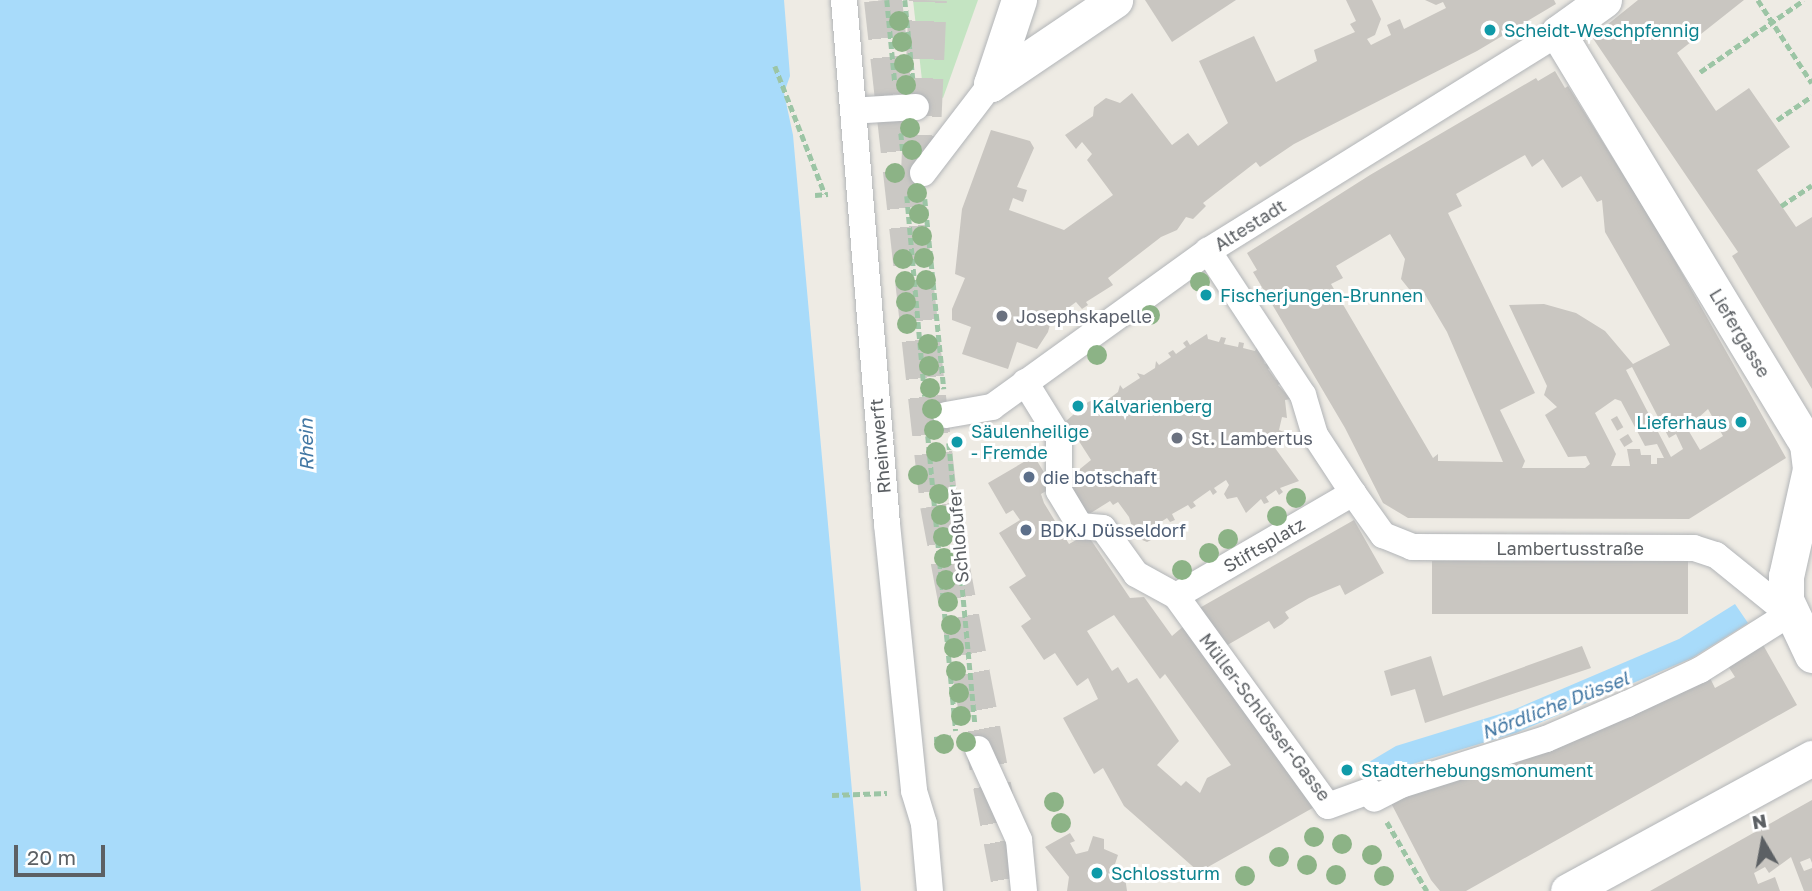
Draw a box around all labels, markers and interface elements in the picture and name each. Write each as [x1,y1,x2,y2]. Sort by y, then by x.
place label: Scheidt-Weschpfennig [1504,19,1700,41]
marker: Scheidt-Weschpfennig [1482,22,1498,38]
street label: Altestadt [1210,195,1290,255]
place label: Fischerjungen-Brunnen [1220,284,1423,306]
street label: Liefergasse [1705,285,1775,381]
marker: Fischerjungen-Brunnen [1198,287,1214,303]
place label: Josephskapelle [1016,305,1152,327]
marker: Josephskapelle [994,308,1010,324]
place label: Kalvarienberg [1092,395,1212,417]
street label: Rheinwerft [865,397,895,495]
marker: Kalvarienberg [1070,398,1086,414]
place label: Lieferhaus [1636,411,1727,433]
marker: Lieferhaus [1733,414,1749,430]
water label: Rhein [294,419,318,471]
place label: Säulenheilige - Fremde [971,421,1089,464]
place label: St. Lambertus [1191,427,1313,449]
marker: St. Lambertus [1169,430,1185,446]
marker: Säulenheilige - Fremde [949,434,965,450]
place label: die botschaft [1043,466,1157,488]
marker: die botschaft [1021,469,1037,485]
street label: Schloßufer [943,488,973,584]
street label: Stiftsplatz [1220,513,1308,577]
place label: BDKJ Düsseldorf [1040,519,1186,541]
marker: BDKJ Düsseldorf [1018,522,1034,538]
street label: Lambertusstraße [1496,537,1644,559]
street label: Müller-Schlösser-Gasse [1195,629,1335,805]
water label: Nördliche Düssel [1478,666,1632,744]
place label: Stadterhebungsmonument [1361,759,1594,781]
marker: Stadterhebungsmonument [1339,762,1355,778]
north arrow [1728,807,1798,877]
text: N [1750,808,1768,833]
scale bar [18,832,108,876]
text: 20 m [27,844,76,870]
place label: Schlossturm [1111,862,1220,884]
marker: Schlossturm [1089,865,1105,881]

